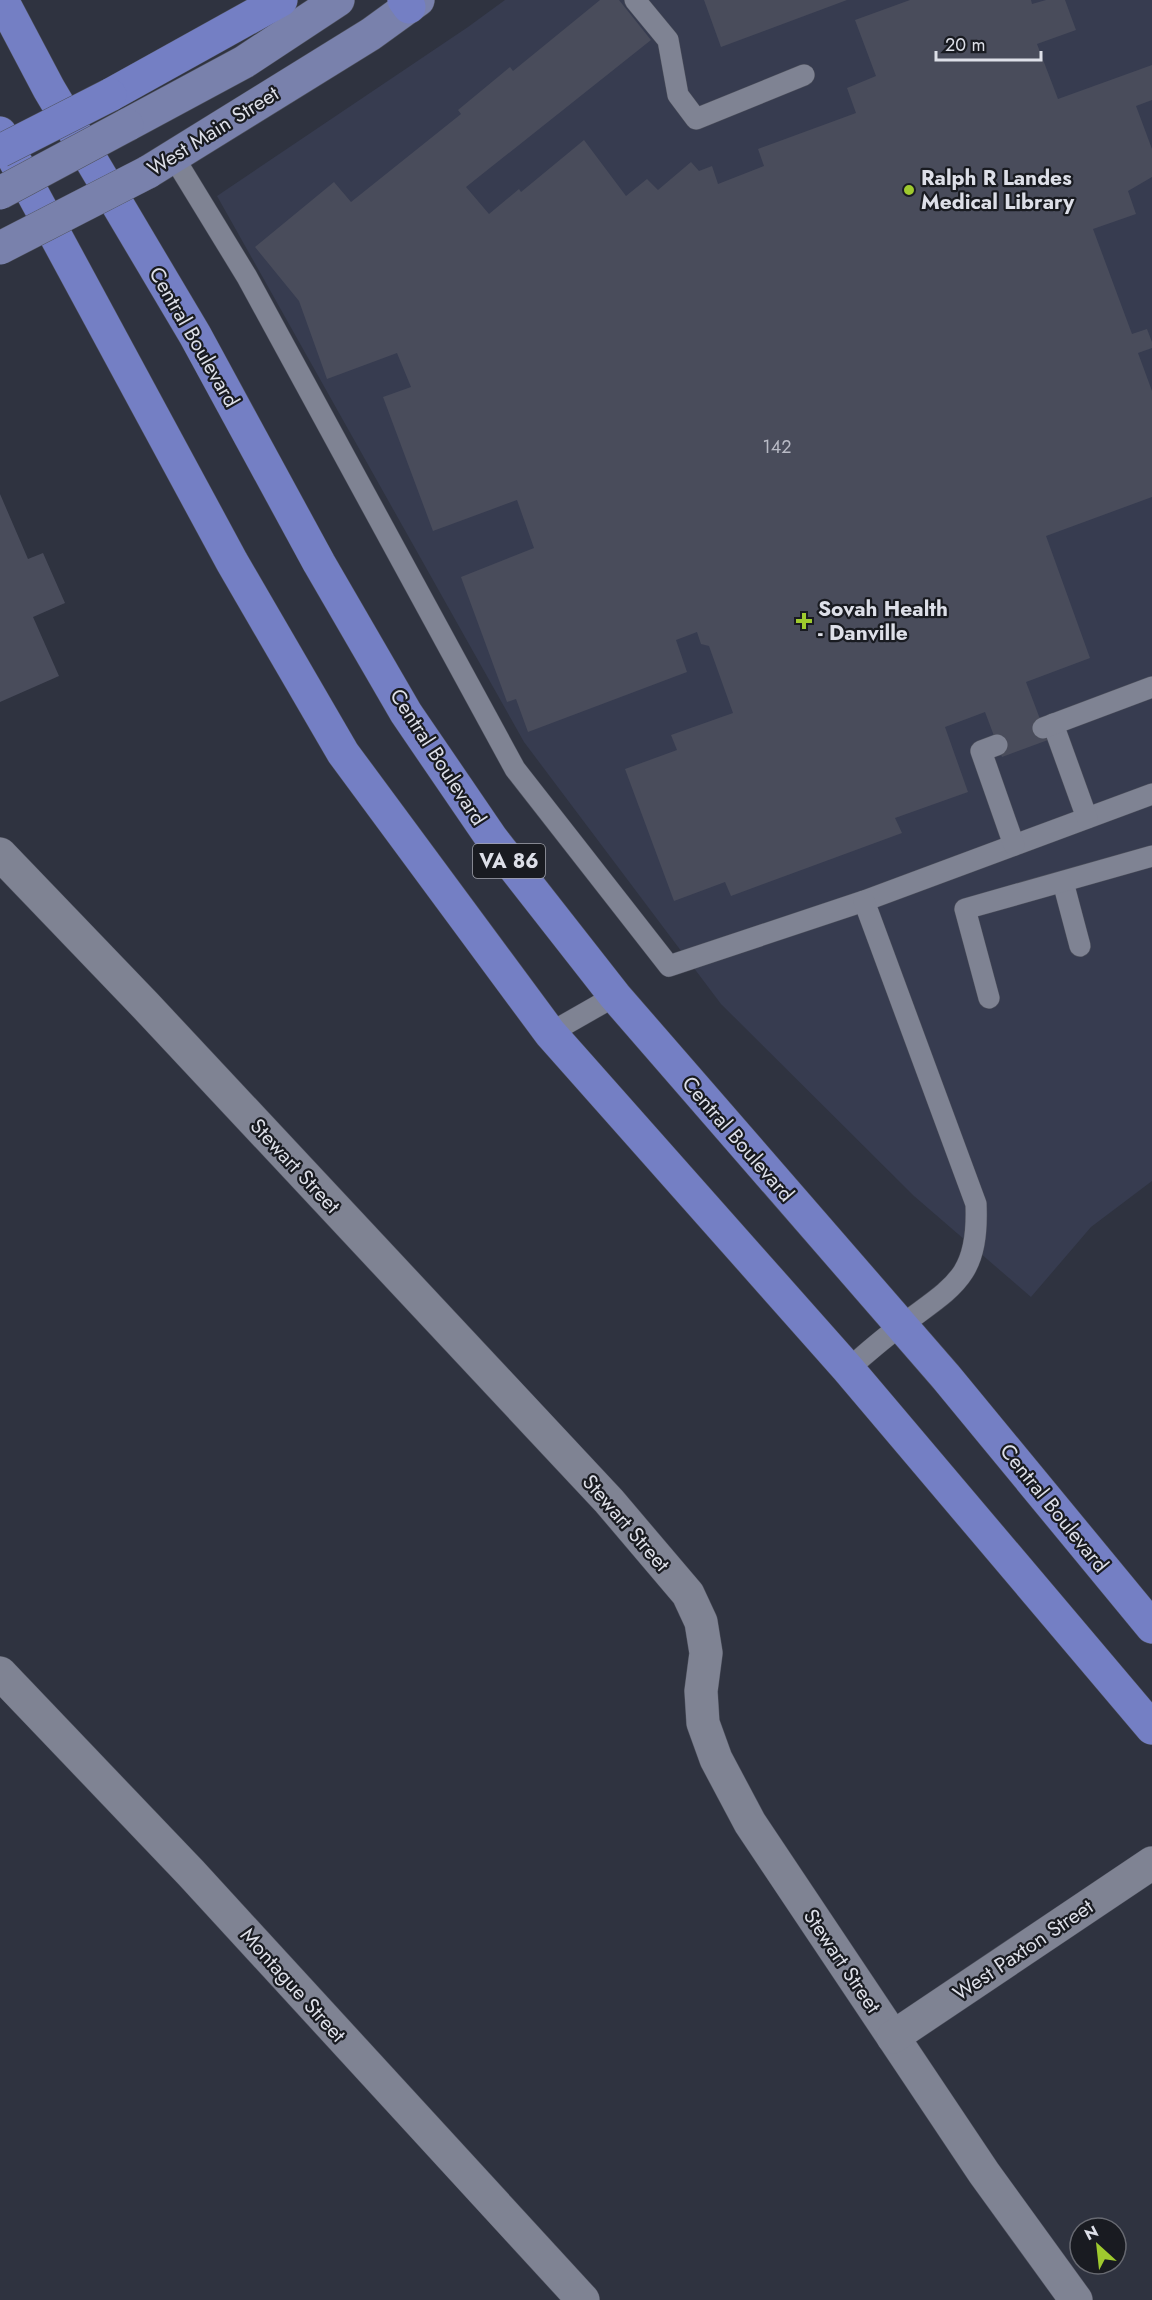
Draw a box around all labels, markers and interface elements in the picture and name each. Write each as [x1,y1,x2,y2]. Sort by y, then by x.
scale bar [936,24,1041,62]
text: 20 m [945,32,985,58]
street label: West Main Street [142,79,284,183]
place label: Ralph R Landes Medical Library [921,163,1075,217]
marker: Ralph R Landes Medical Library [902,183,916,197]
street label: Central Boulevard [142,261,246,413]
house number: 142 [763,434,791,460]
place label: Sovah Health - Danville [818,594,948,648]
marker: Sovah Health - Danville [795,612,813,630]
street label: Central Boulevard [382,683,494,831]
road number: VA 86 [473,844,545,878]
street label: Central Boulevard [675,1070,801,1208]
street label: Stewart Street [243,1112,347,1220]
street label: Central Boulevard [993,1437,1115,1579]
street label: Stewart Street [575,1468,677,1578]
street label: West Paxton Street [947,1892,1099,2008]
street label: Stewart Street [796,1903,888,2019]
street label: Montague Street [233,1921,353,2049]
north arrow [1068,2216,1128,2276]
text: N [1081,2220,1102,2246]

